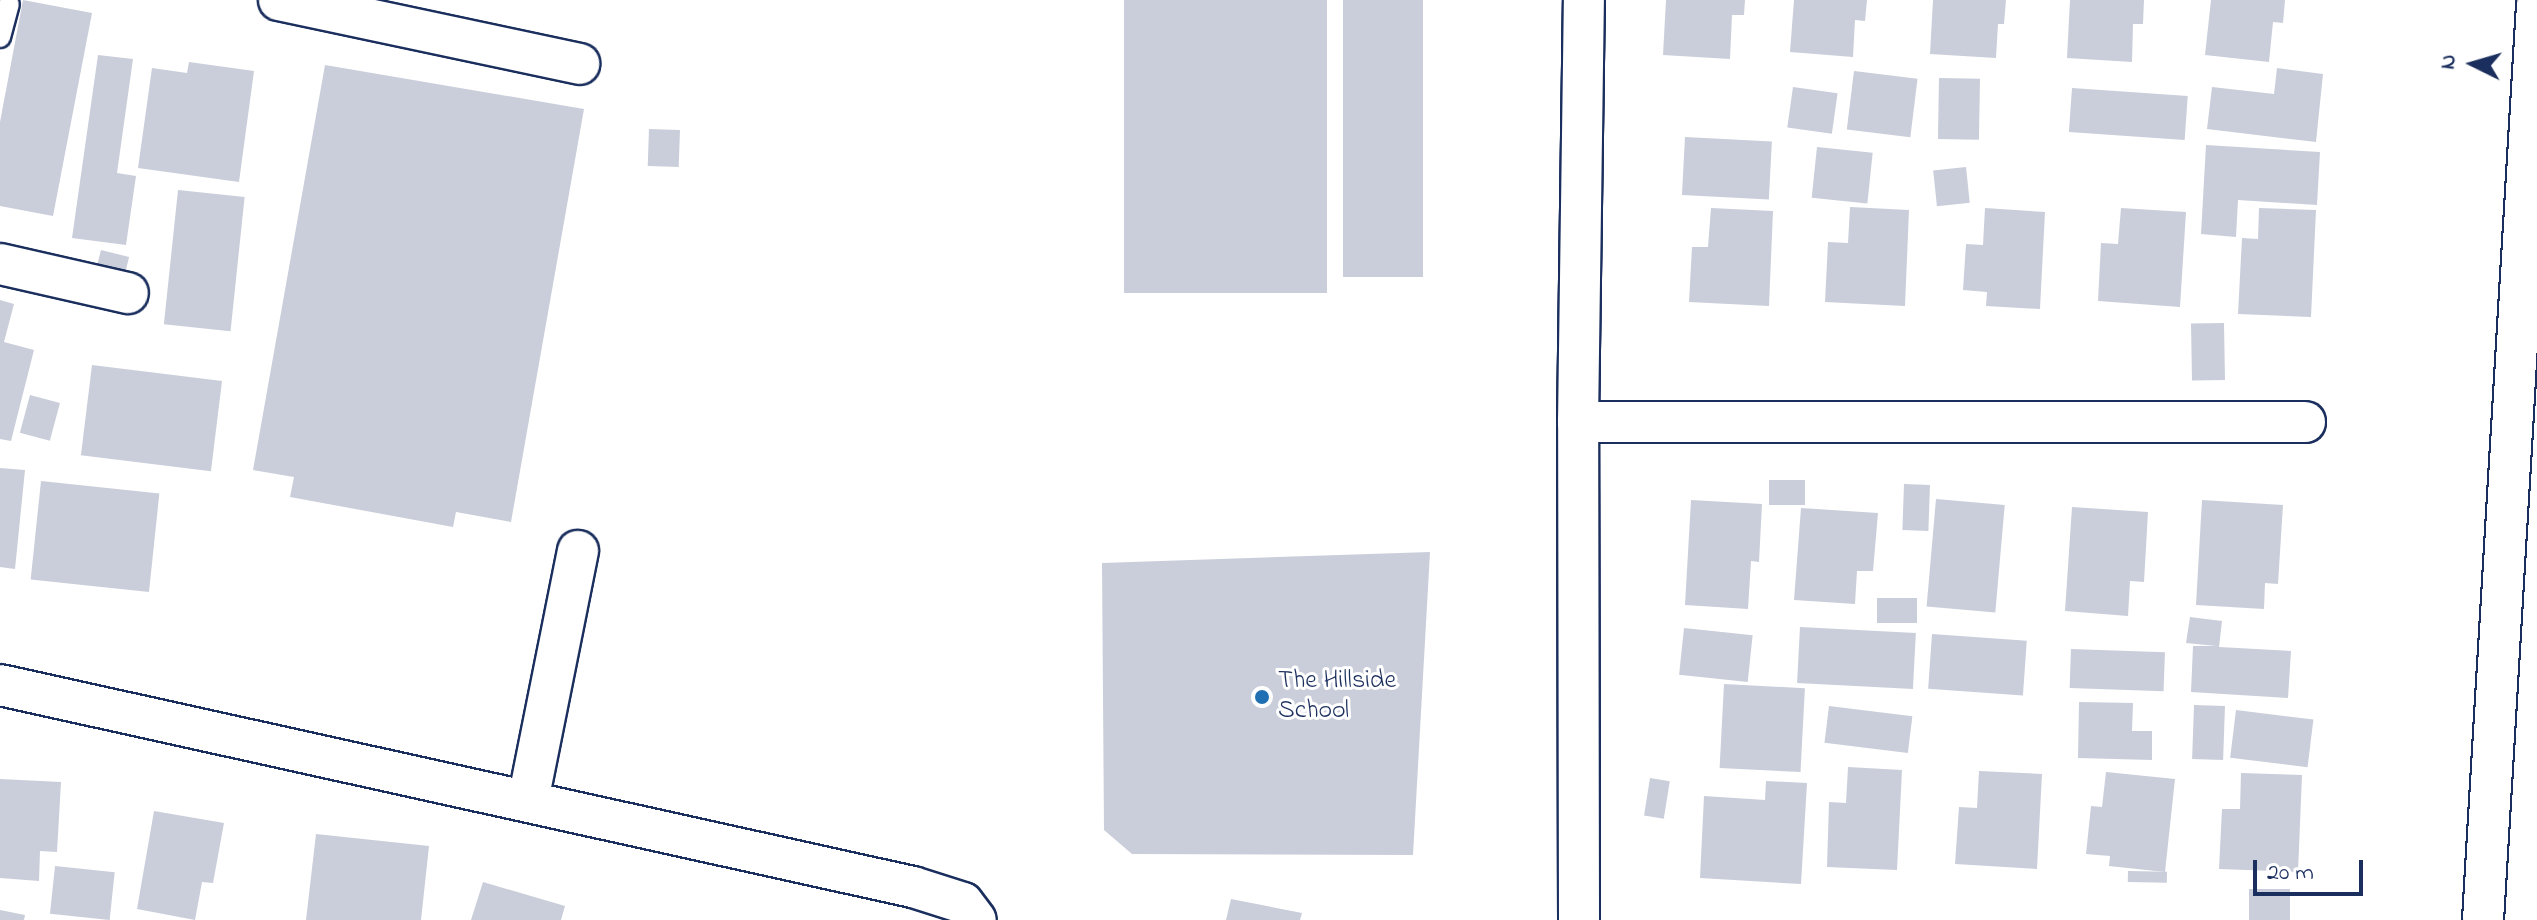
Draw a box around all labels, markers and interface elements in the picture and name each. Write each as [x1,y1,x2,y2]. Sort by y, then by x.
north arrow [2433,24,2513,104]
text: N [2433,53,2466,71]
place label: The Hillside School [1278,666,1396,728]
marker: The Hillside School [1253,688,1271,706]
scale bar [2257,844,2367,894]
text: 20 m [2267,856,2314,891]

